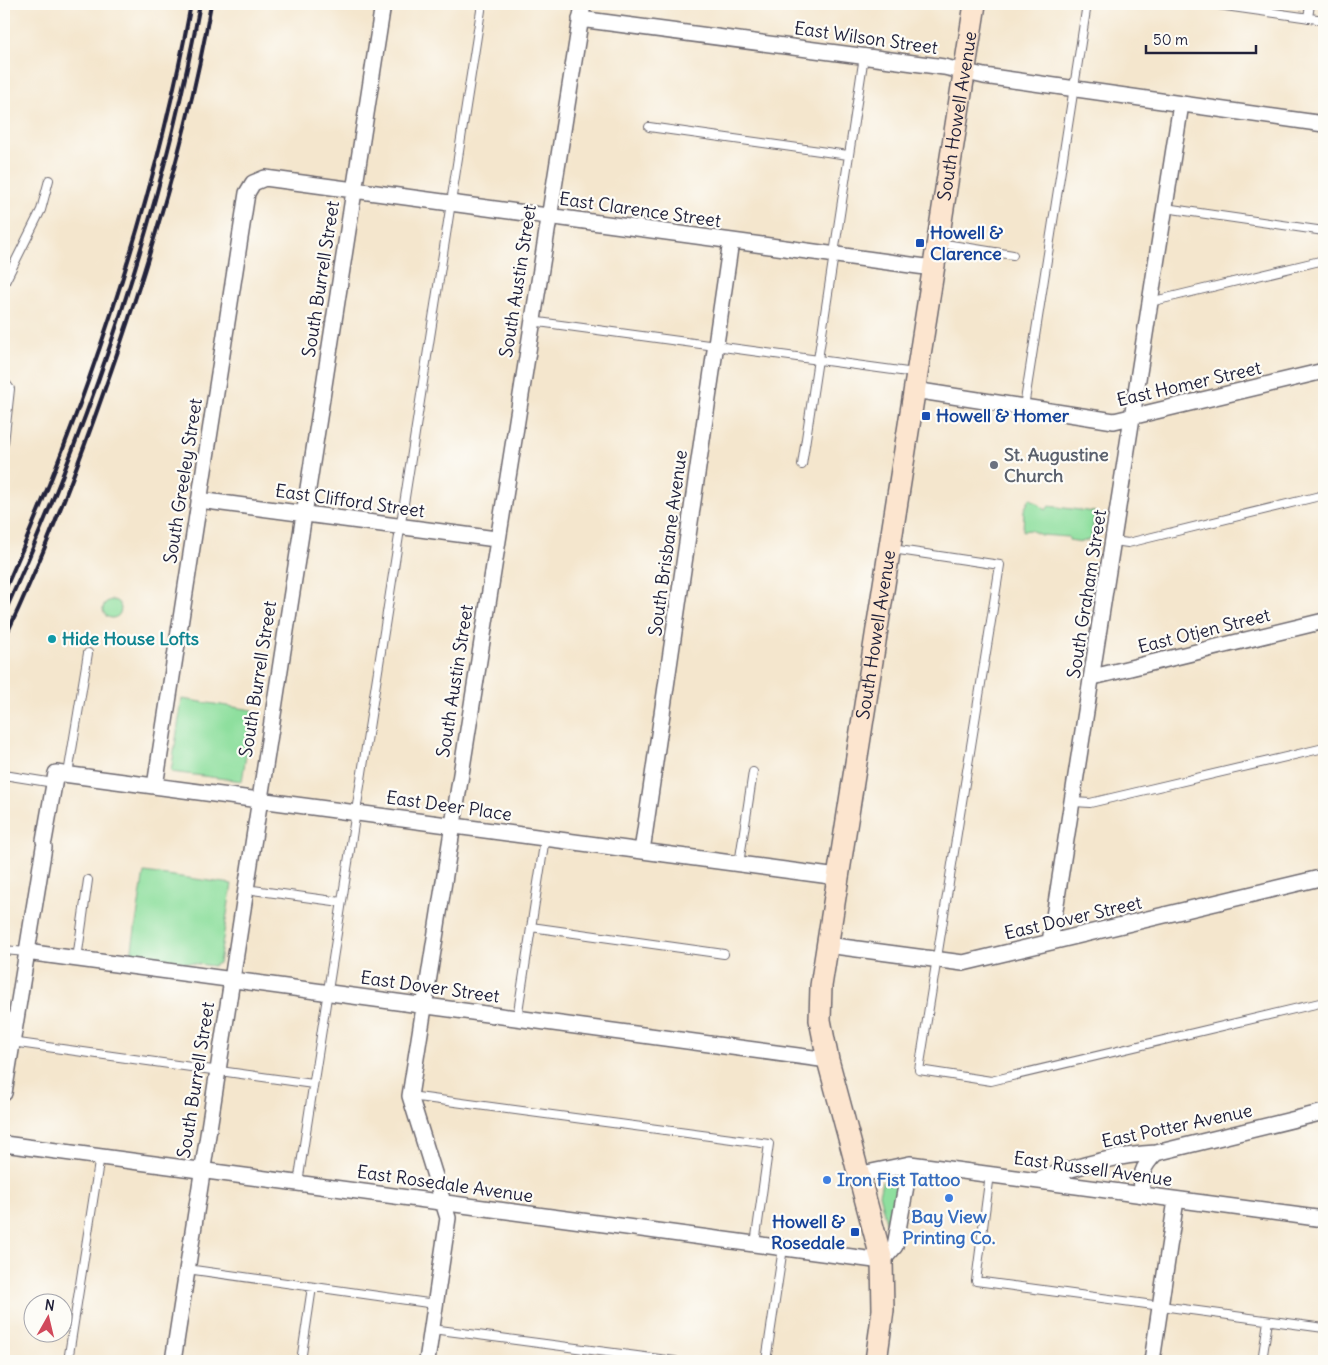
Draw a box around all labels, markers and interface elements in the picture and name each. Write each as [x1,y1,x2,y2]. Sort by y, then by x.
street label: East Wilson Street [793,16,939,59]
scale bar [1146,22,1256,54]
street label: South Howell Avenue [932,30,982,202]
text: 50 m [1153,30,1188,49]
street label: East Clarence Street [558,187,722,232]
street label: South Burrell Street [297,199,344,359]
street label: South Austin Street [494,203,541,359]
place label: Howell & Clarence [930,221,1003,265]
marker: Howell & Clarence [914,237,926,249]
street label: East Homer Street [1115,356,1263,411]
street label: South Greeley Street [158,397,207,565]
place label: Howell & Homer [936,404,1070,427]
marker: Howell & Homer [920,410,932,422]
place label: St. Augustine Church [1004,443,1109,487]
street label: South Brisbane Avenue [643,448,692,637]
marker: St. Augustine Church [988,459,1000,471]
street label: East Clifford Street [274,479,426,522]
street label: South Graham Street [1062,508,1111,680]
street label: South Howell Avenue [851,548,900,721]
street label: South Burrell Street [234,599,281,759]
street label: South Austin Street [431,603,478,759]
street label: East Otjen Street [1135,603,1272,658]
place label: Hide House Lofts [62,627,199,650]
marker: Hide House Lofts [46,633,58,645]
street label: East Deer Place [385,785,513,826]
street label: East Dover Street [1002,891,1144,944]
street label: East Dover Street [359,965,501,1008]
street label: South Burrell Street [172,1000,219,1160]
street label: East Potter Avenue [1100,1098,1254,1153]
street label: East Russell Avenue [1012,1146,1174,1191]
street label: East Rosedale Avenue [355,1160,535,1207]
place label: Iron Fist Tattoo [837,1168,960,1191]
marker: Iron Fist Tattoo [821,1174,833,1186]
marker: Bay View Printing Co. [943,1192,955,1204]
place label: Bay View Printing Co. [903,1205,996,1249]
place label: Howell & Rosedale [771,1210,845,1254]
marker: Howell & Rosedale [849,1226,861,1238]
north arrow [22,1292,72,1342]
text: N [44,1296,56,1315]

